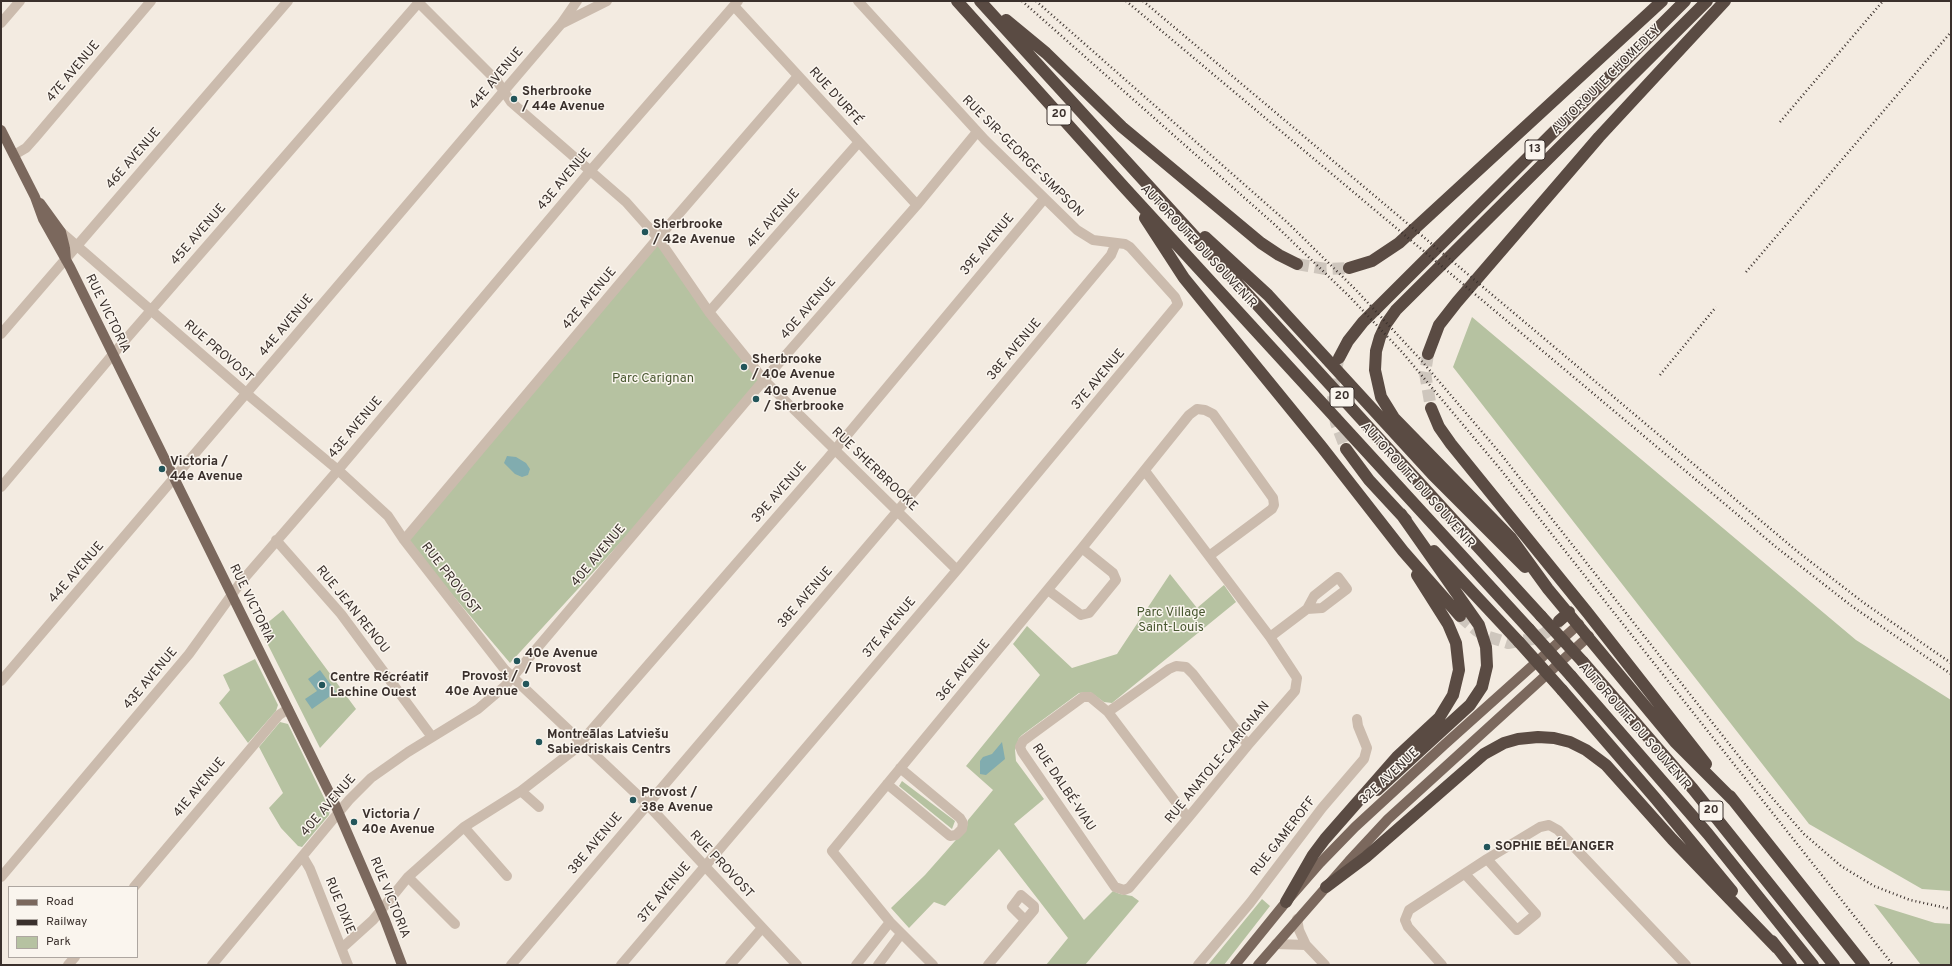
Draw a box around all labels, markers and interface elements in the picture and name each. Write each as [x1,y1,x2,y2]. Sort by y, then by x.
street label: AUTOROUTE CHOMEDEY [1549,22,1665,138]
street label: 47E AVENUE [44,38,104,106]
street label: 44E AVENUE [466,45,528,113]
street label: RUE D'URFÉ [805,65,865,129]
place label: Sherbrooke / 44e Avenue [522,84,605,115]
street label: RUE SIR-GEORGE-SIMPSON [958,93,1086,221]
marker: Sherbrooke / 44e Avenue [509,94,519,104]
road number: 20 [1047,105,1071,125]
street label: 46E AVENUE [103,125,165,193]
road number: 13 [1525,140,1545,160]
street label: 43E AVENUE [535,146,595,214]
street label: AUTOROUTE DU SOUVENIR [1137,182,1259,312]
street label: 41E AVENUE [744,186,804,252]
street label: 45E AVENUE [168,201,230,269]
street label: 39E AVENUE [958,211,1018,279]
place label: Sherbrooke / 42e Avenue [653,217,735,248]
marker: Sherbrooke / 42e Avenue [640,227,650,237]
street label: 42E AVENUE [559,265,621,333]
street label: RUE VICTORIA [81,272,133,356]
street label: 40E AVENUE [778,275,840,343]
street label: 44E AVENUE [256,292,318,360]
street label: 38E AVENUE [985,316,1045,384]
street label: RUE PROVOST [180,318,256,386]
street label: 37E AVENUE [1069,346,1129,414]
place label: Sherbrooke / 40e Avenue [752,352,835,383]
marker: Sherbrooke / 40e Avenue [739,362,749,372]
park label: Parc Carignan [612,371,694,387]
place label: 40e Avenue / Sherbrooke [764,384,844,415]
road number: 20 [1330,387,1354,407]
street label: 43E AVENUE [326,394,386,462]
marker: 40e Avenue / Sherbrooke [751,394,761,404]
street label: AUTOROUTE DU SOUVENIR [1356,420,1478,552]
street label: RUE SHERBROOKE [828,425,920,515]
place label: Victoria / 44e Avenue [170,454,243,485]
street label: 39E AVENUE [749,459,811,527]
marker: Victoria / 44e Avenue [157,464,167,474]
street label: 40E AVENUE [568,522,630,590]
street label: 44E AVENUE [46,539,108,607]
street label: RUE PROVOST [417,540,483,618]
street label: RUE VICTORIA [225,562,277,646]
street label: RUE JEAN RENOU [312,563,392,657]
street label: 38E AVENUE [775,564,837,632]
street label: 37E AVENUE [860,594,920,662]
park label: Parc Village Saint-Louis [1136,605,1206,636]
street label: 36E AVENUE [934,637,994,705]
street label: 43E AVENUE [121,645,181,713]
place label: 40e Avenue / Provost [525,646,598,677]
marker: 40e Avenue / Provost [512,656,522,666]
street label: AUTOROUTE DU SOUVENIR [1574,660,1694,794]
place label: Provost / 40e Avenue [445,669,518,700]
place label: Centre Récréatif Lachine Ouest [330,670,429,701]
marker: Provost / 40e Avenue [521,679,531,689]
marker: Centre Récréatif Lachine Ouest [317,680,327,690]
street label: RUE ANATOLE-CARIGNAN [1162,699,1274,827]
place label: Montreālas Latviešu Sabiedriskais Centrs [547,727,671,758]
marker: Montreālas Latviešu Sabiedriskais Centrs [534,737,544,747]
street label: RUE DALBÉ-VIAU [1028,741,1098,835]
street label: 32E AVENUE [1357,745,1423,809]
street label: 41E AVENUE [170,755,230,821]
street label: 40E AVENUE [298,772,360,840]
place label: Provost / 38e Avenue [641,785,713,816]
street label: RUE GAMEROFF [1248,794,1320,880]
marker: Provost / 38e Avenue [628,795,638,805]
road number: 20 [1699,801,1723,821]
place label: Victoria / 40e Avenue [362,807,435,838]
street label: 38E AVENUE [566,810,626,878]
marker: Victoria / 40e Avenue [349,817,359,827]
street label: RUE PROVOST [686,828,756,902]
place label: SOPHIE BÉLANGER [1495,839,1614,855]
marker: SOPHIE BÉLANGER [1482,842,1492,852]
street label: RUE VICTORIA [366,855,412,941]
street label: 37E AVENUE [635,859,695,927]
street label: RUE DIXIE [321,875,357,937]
legend [8,886,138,958]
text: Road [46,894,74,910]
text: Railway [46,914,87,930]
text: Park [46,934,71,950]

